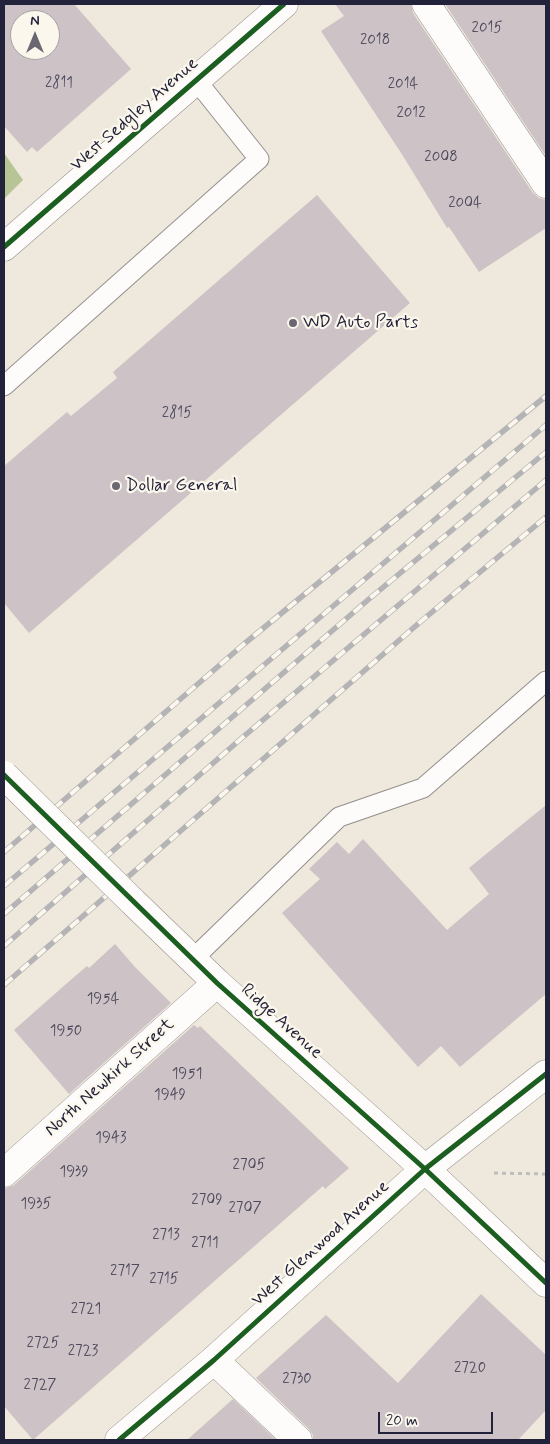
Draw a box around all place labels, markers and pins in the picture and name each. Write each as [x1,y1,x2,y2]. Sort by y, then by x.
place label: WD Auto Parts [303,312,418,334]
marker: WD Auto Parts [287,317,299,329]
place label: Dollar General [126,475,237,497]
marker: Dollar General [110,480,122,492]

